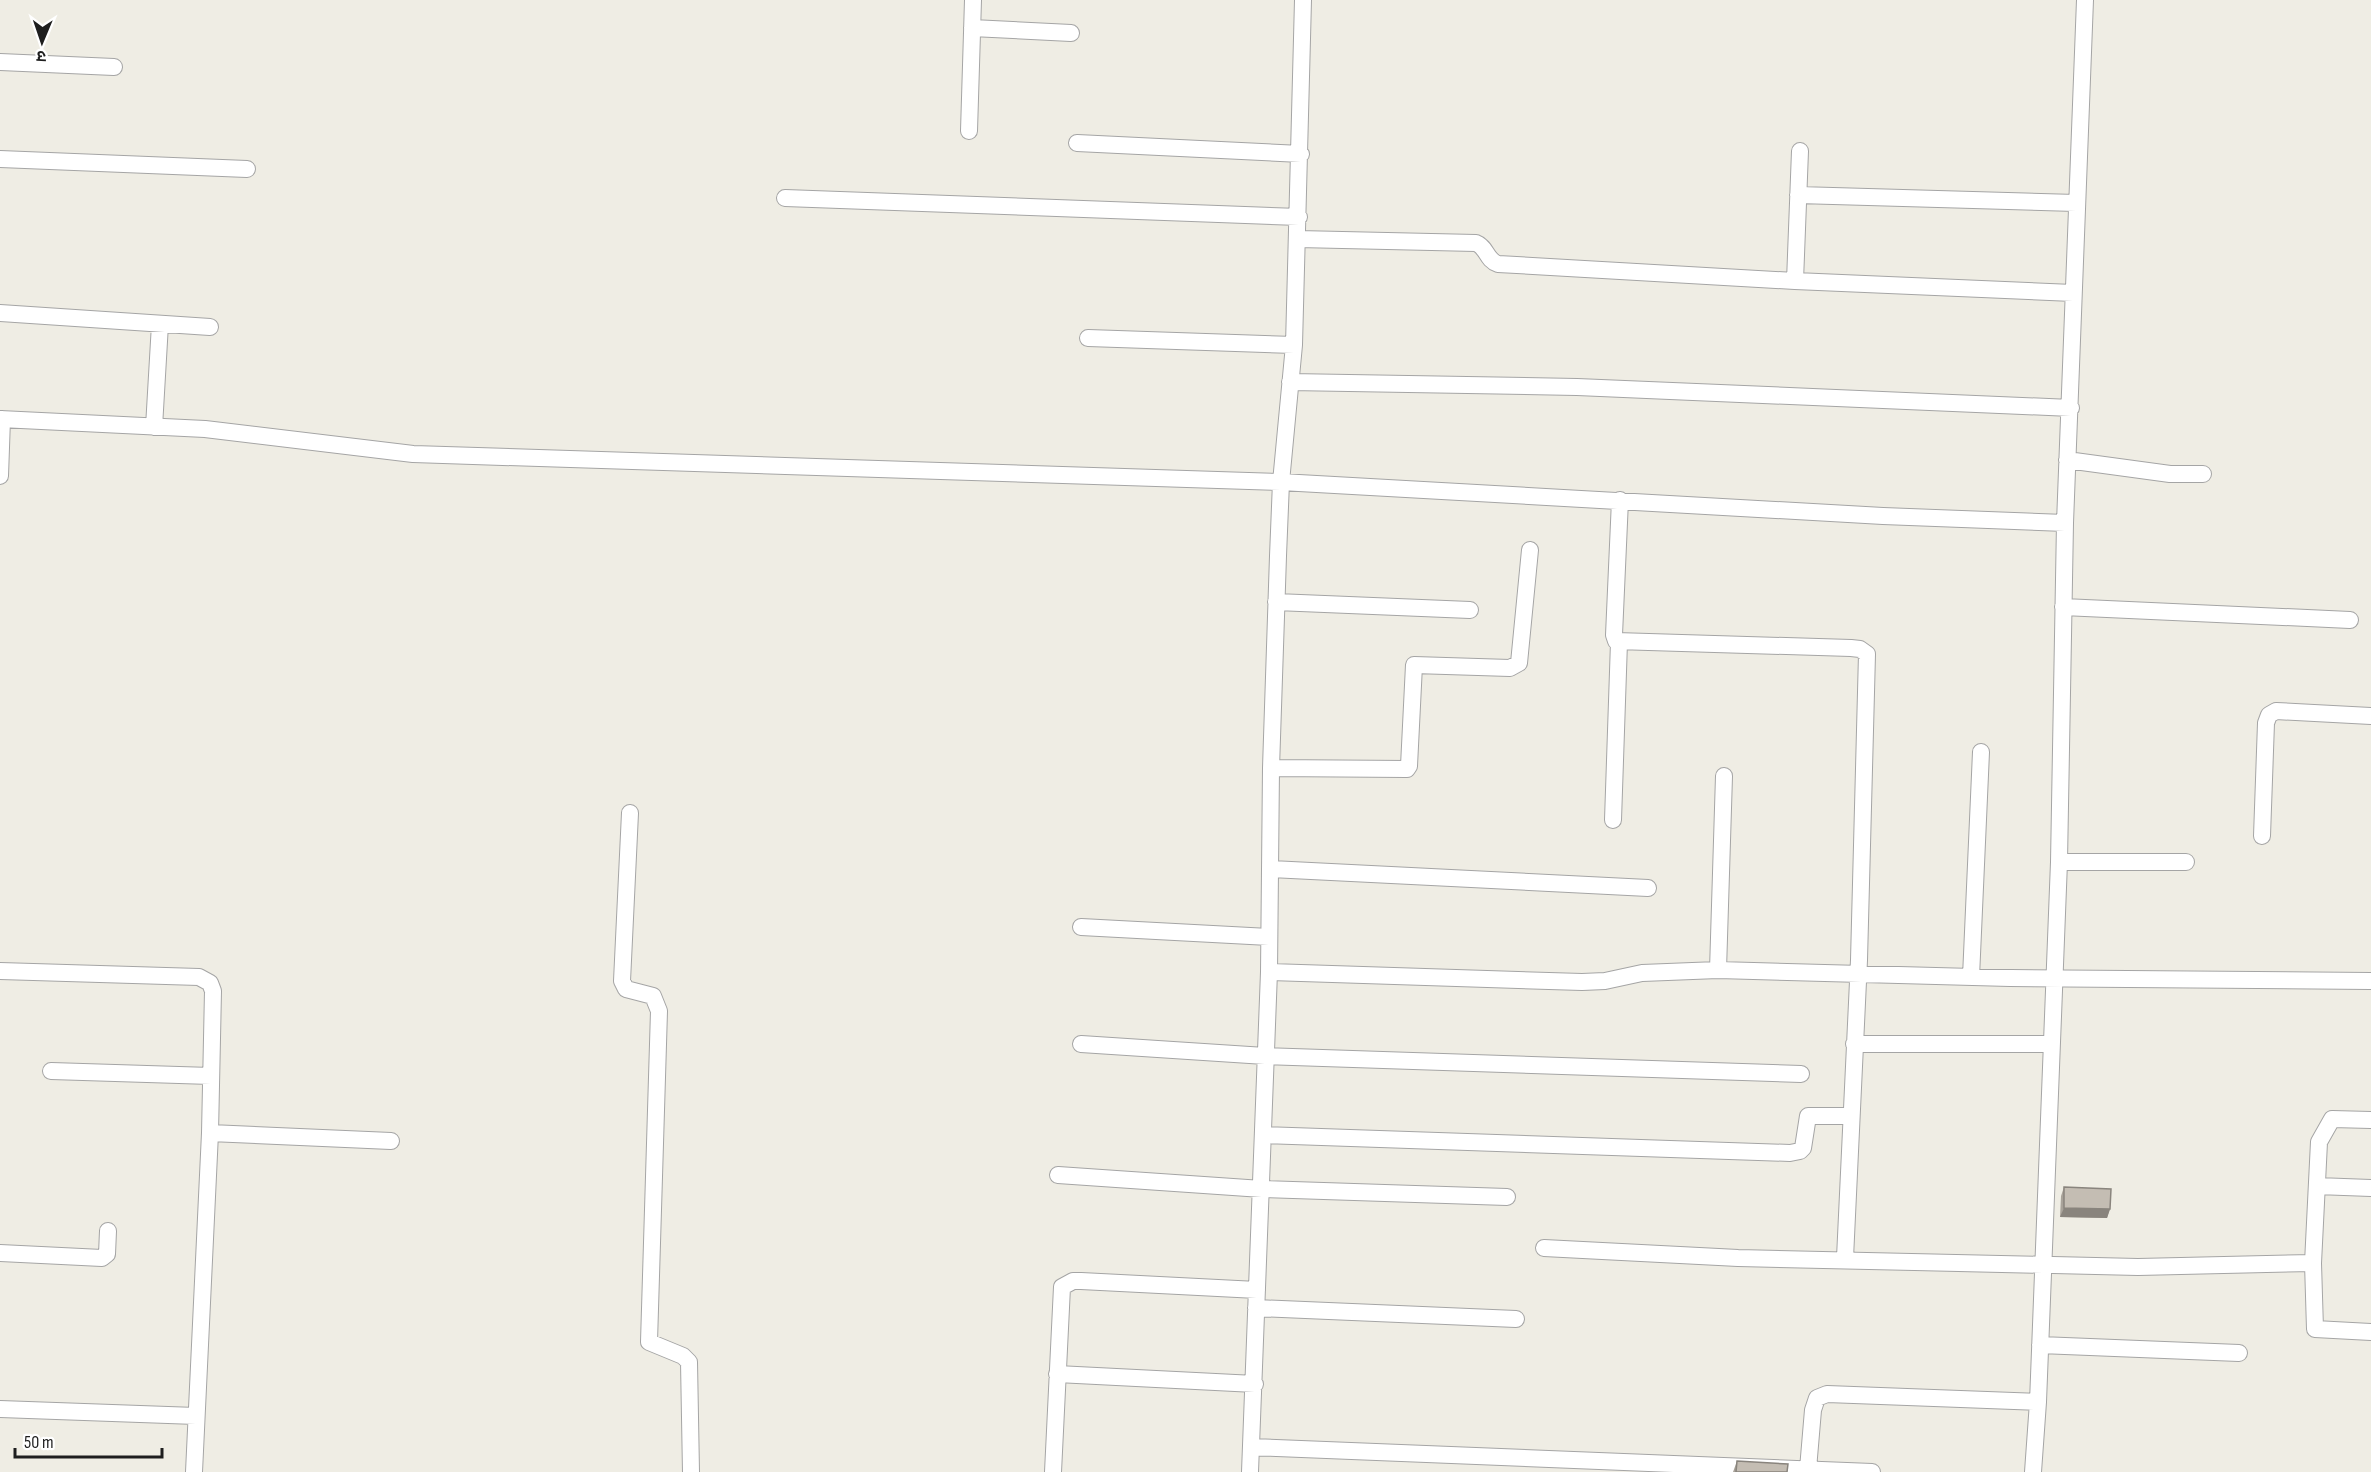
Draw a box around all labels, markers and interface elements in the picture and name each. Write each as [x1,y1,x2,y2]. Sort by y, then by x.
north arrow [12,12,72,72]
text: उ [36,46,47,65]
scale bar [15,1421,162,1459]
text: 50 m [24,1432,54,1453]

